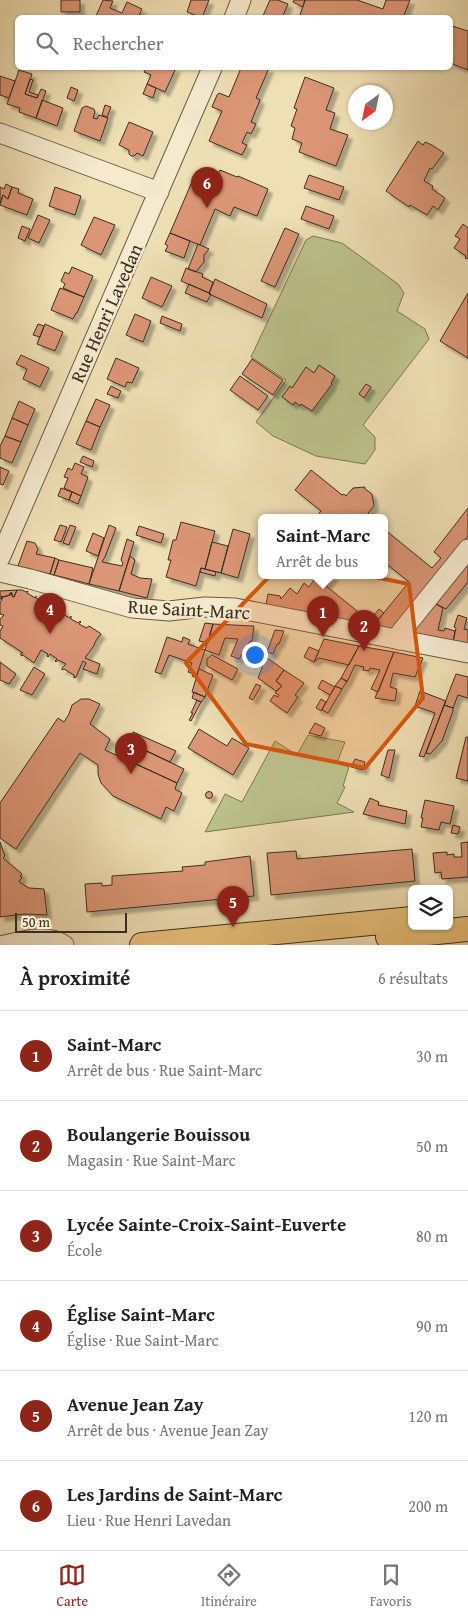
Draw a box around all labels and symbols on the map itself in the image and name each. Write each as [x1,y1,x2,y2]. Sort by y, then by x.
north arrow [348,85,393,130]
pin: 6 [191,167,223,208]
street label: Rue Henri Lavedan [63,239,149,387]
street label: Rue Saint-Marc [127,592,251,626]
pin: 4 [34,593,66,634]
pin: 1 [307,596,339,637]
pin: 2 [348,610,380,651]
your location [242,642,268,668]
pin: 3 [115,733,147,774]
pin: 5 [217,886,249,927]
scale bar [15,910,128,933]

